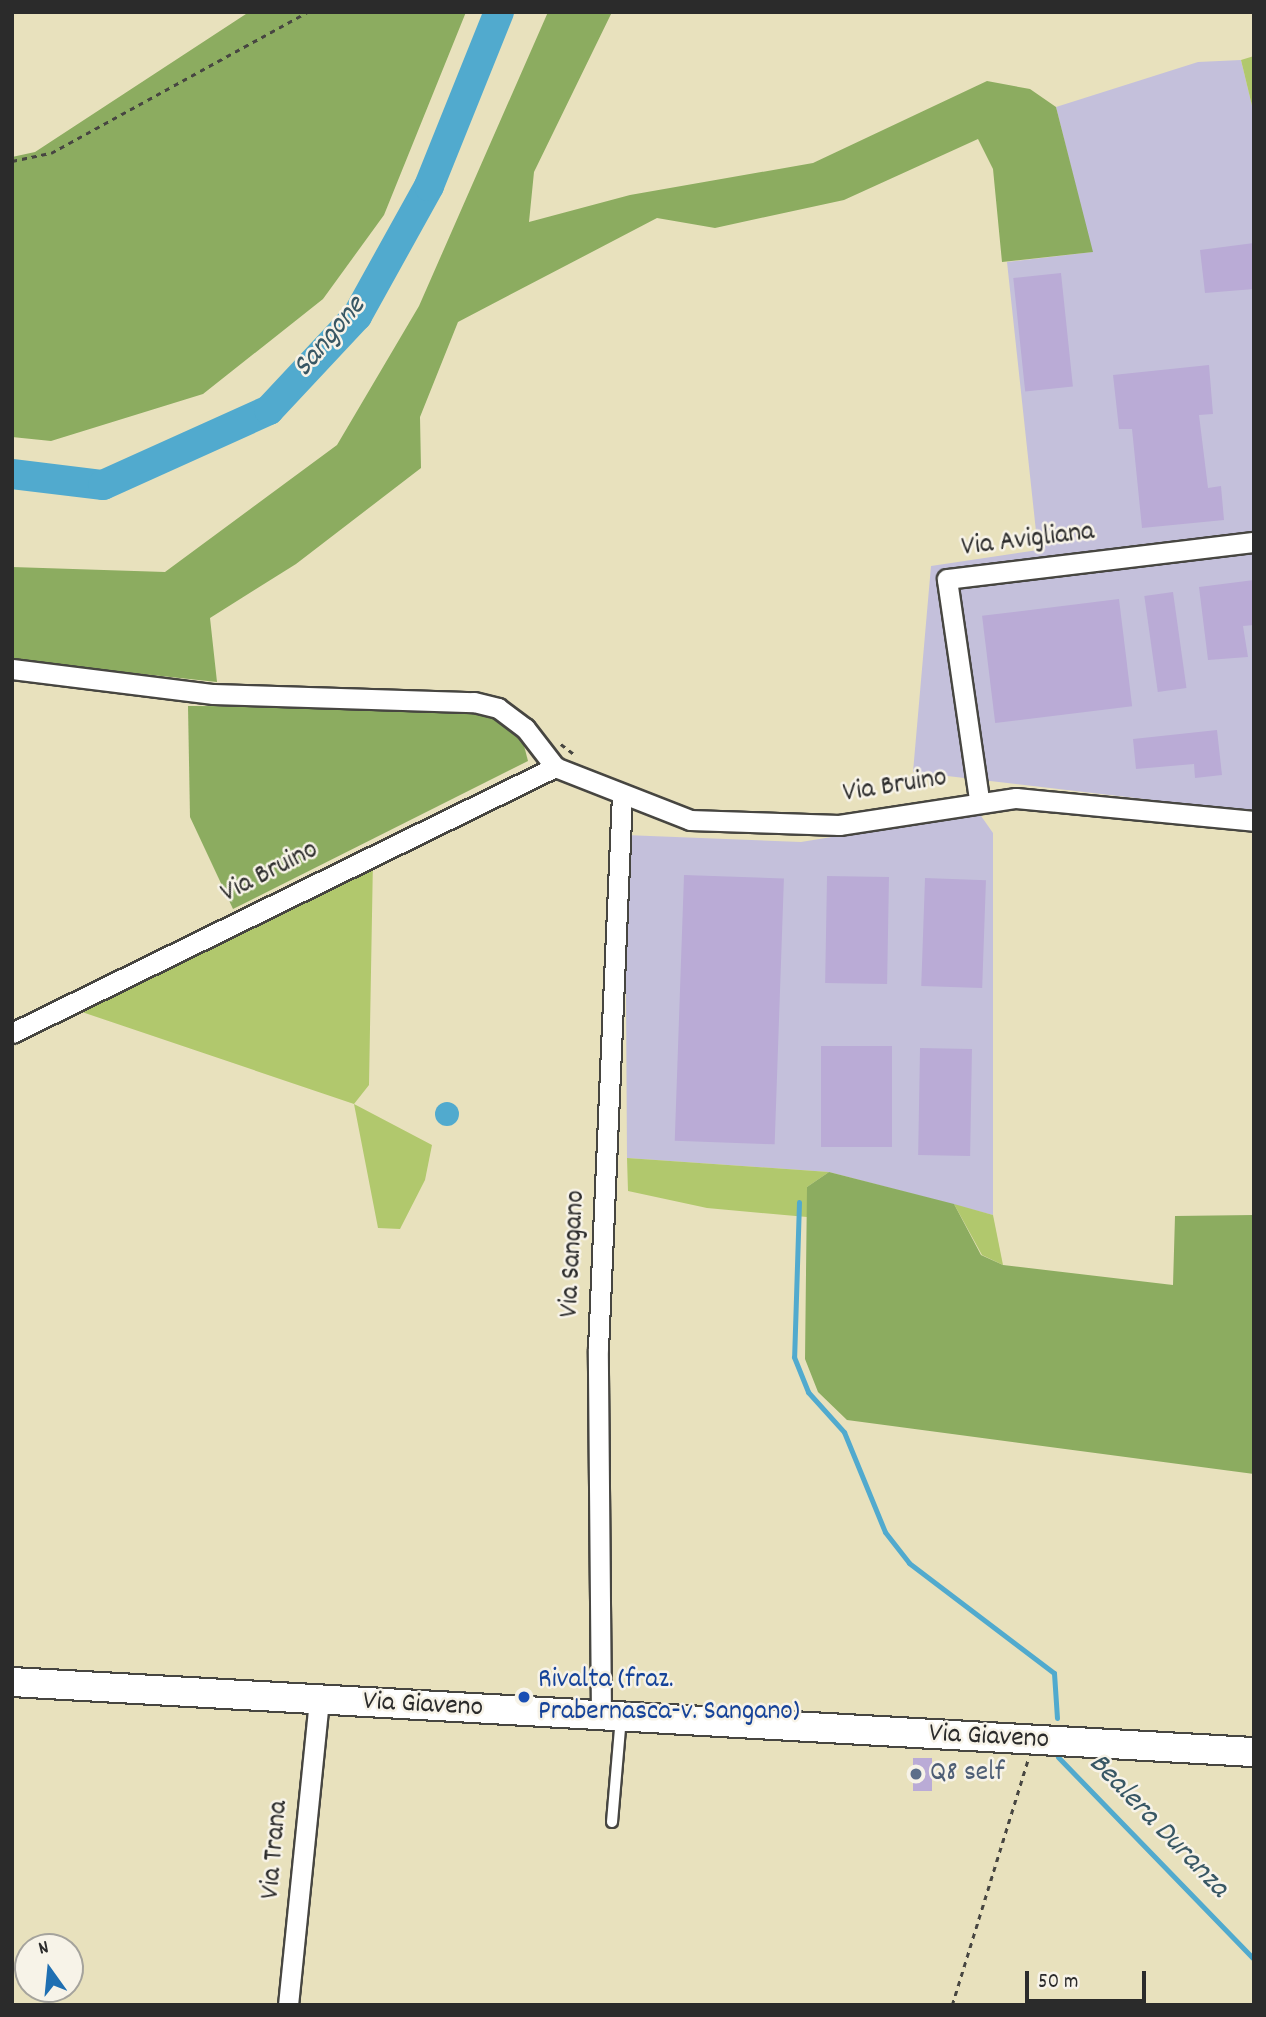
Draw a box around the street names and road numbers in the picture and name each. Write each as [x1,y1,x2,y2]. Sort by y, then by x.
street label: Via Avigliana [960,516,1096,566]
street label: Via Bruino [841,762,949,812]
street label: Via Bruino [216,834,324,912]
street label: Via Sangano [554,1190,594,1318]
street label: Via Giaveno [362,1686,484,1726]
street label: Via Giaveno [928,1718,1050,1758]
street label: Via Trana [255,1799,297,1901]

